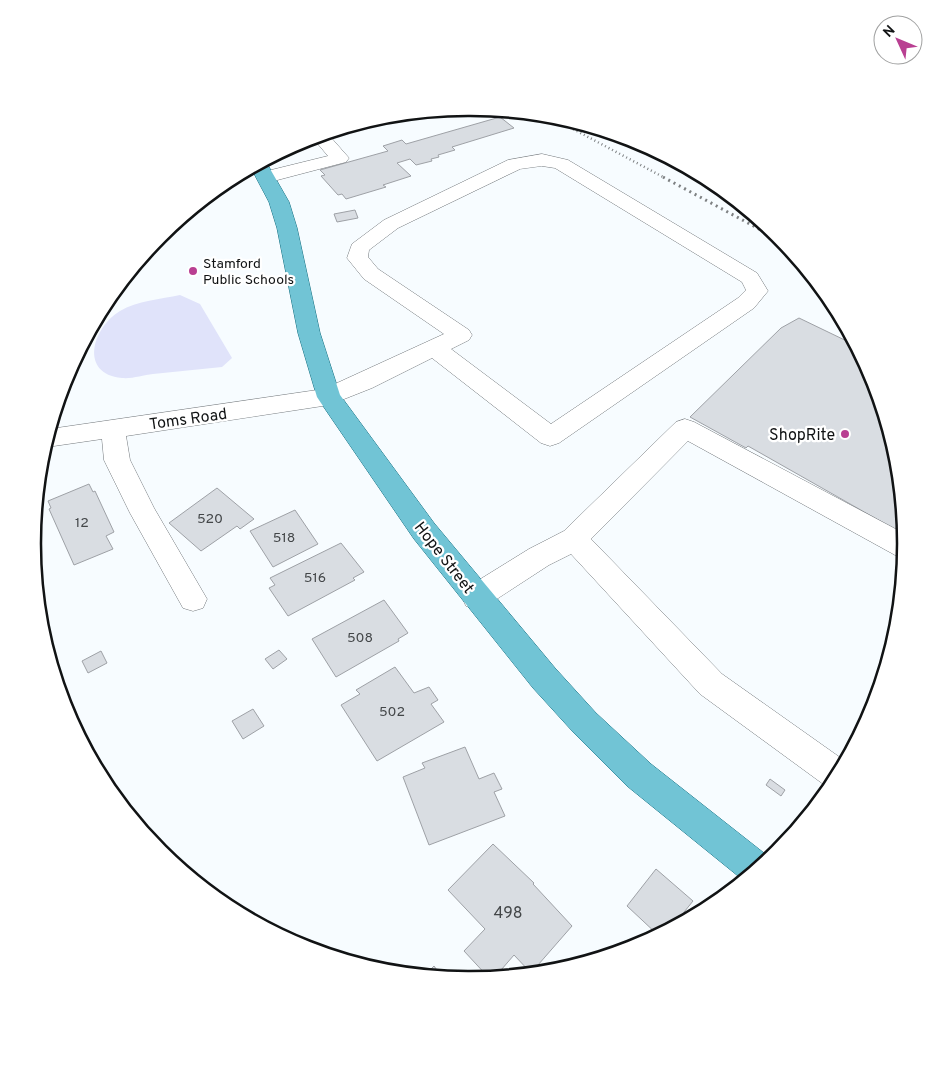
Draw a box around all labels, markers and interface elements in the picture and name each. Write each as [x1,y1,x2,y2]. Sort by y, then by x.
north arrow [873,15,923,65]
text: N [880,22,899,42]
place label: Stamford Public Schools [203,256,294,289]
marker: Stamford Public Schools [187,265,199,277]
street label: Toms Road [148,405,229,435]
place label: ShopRite [769,426,835,446]
marker: ShopRite [839,428,851,440]
house number: 520 [197,511,223,528]
house number: 12 [75,515,89,532]
street label: Hope Street [409,518,478,598]
house number: 518 [273,530,295,547]
house number: 516 [304,570,326,587]
house number: 508 [347,630,373,647]
house number: 502 [379,704,405,721]
house number: 498 [493,904,523,924]

